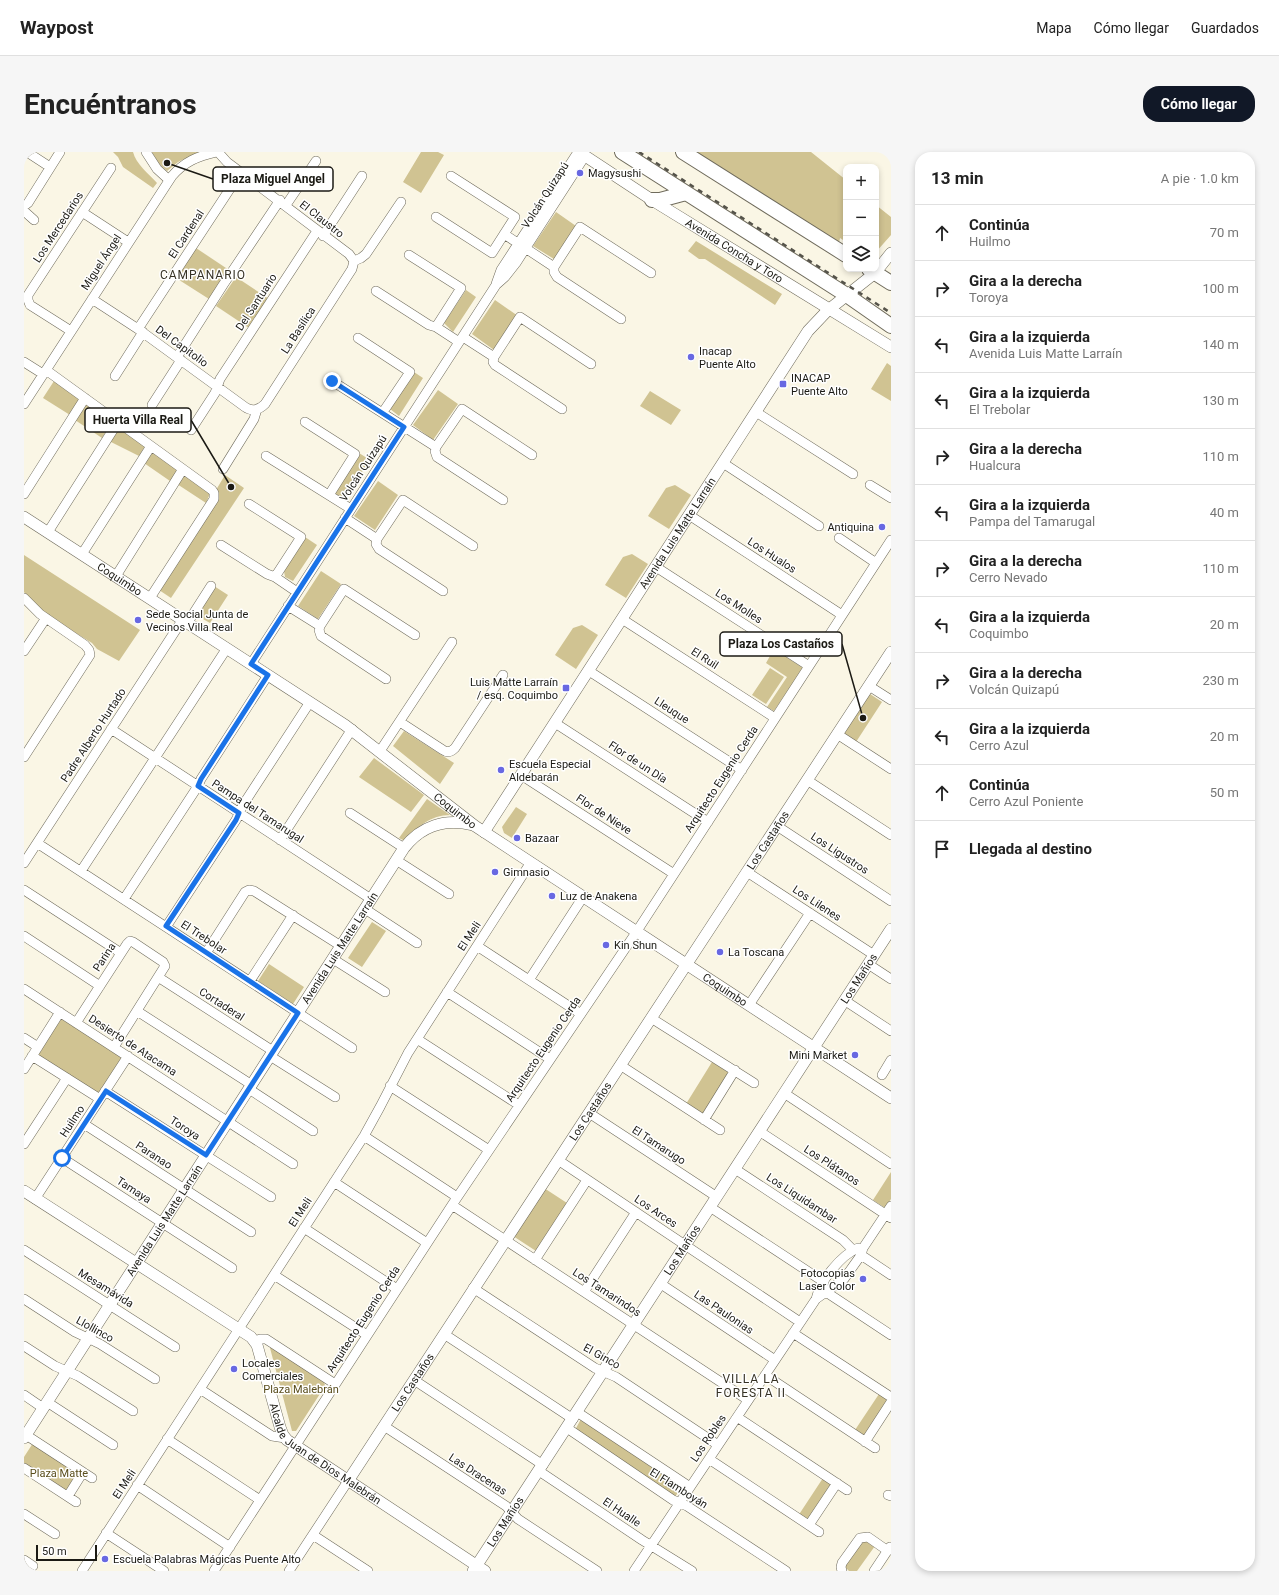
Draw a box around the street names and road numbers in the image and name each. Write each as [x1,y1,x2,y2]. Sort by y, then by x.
street label: Volcán Quizapú [519,160,572,231]
street label: Los Mercedarios [31,189,86,265]
street label: El Claustro [297,198,346,241]
street label: El Cardenal [166,208,207,261]
street label: Avenida Concha y Toro [683,216,785,286]
street label: Miguel Ángel [79,232,124,293]
street label: Del Santuario [233,271,280,333]
street label: La Basílica [279,305,318,356]
street label: Del Capitolio [153,323,211,370]
street label: Volcán Quizapú [337,433,390,504]
street label: Avenida Luis Matte Larraín [637,475,718,591]
street label: Los Hualos [745,535,799,576]
street label: Coquimbo [95,560,144,599]
street label: Los Molles [713,586,765,627]
street label: El Ruil [689,645,721,672]
street label: Padre Alberto Hurtado [58,686,129,785]
street label: Lleuque [652,694,692,726]
street label: Arquitecto Eugenio Cerda [682,724,761,835]
street label: Flor de un Día [606,739,669,786]
street label: Pampa del Tamarugal [209,777,306,846]
street label: Coquimbo [431,790,479,832]
street label: Flor de Nieve [574,792,634,837]
street label: Los Castaños [744,809,792,872]
street label: Los Ligustros [808,830,871,877]
street label: Los Lilenes [790,883,844,924]
street label: Avenida Luis Matte Larraín [299,890,381,1006]
street label: El Trebolar [178,918,229,957]
street label: El Meli [455,919,484,953]
street label: Parina [90,941,118,974]
street label: Los Mañíos [838,951,880,1006]
street label: Coquimbo [700,971,750,1009]
street label: Cortaderal [197,985,247,1024]
street label: Arquitecto Eugenio Cerda [503,994,584,1104]
street label: Desierto de Atacama [86,1012,179,1079]
street label: Los Castaños [567,1080,615,1143]
street label: Huilmo [57,1103,87,1140]
street label: Toroya [167,1114,202,1143]
street label: El Tamarugo [629,1123,688,1168]
street label: Paranao [133,1139,174,1172]
street label: Los Plátanos [801,1143,862,1188]
street label: Avenida Luis Matte Larraín [124,1162,205,1279]
street label: Los Liquidambar [764,1171,840,1226]
street label: Tamaya [114,1174,153,1206]
street label: Los Arces [632,1192,680,1231]
street label: El Meli [286,1195,315,1229]
street label: Los Mañíos [661,1223,704,1278]
street label: Arquitecto Eugenio Cerda [324,1264,403,1375]
street label: Mesamávida [76,1266,136,1311]
street label: Los Tamarindos [570,1266,643,1319]
street label: Las Paulonias [692,1288,756,1337]
street label: Llollinco [74,1314,116,1345]
street label: El Ginco [581,1341,622,1372]
street label: Los Castaños [389,1351,437,1414]
street label: Alcalde Juan de Dios Malebrán [267,1402,383,1507]
street label: Los Robles [688,1412,729,1464]
street label: Las Dracenas [446,1451,509,1498]
street label: El Flamboyán [647,1466,710,1511]
street label: El Meli [110,1467,139,1501]
street label: Los Mañíos [485,1494,527,1549]
street label: El Hualle [600,1495,643,1530]

